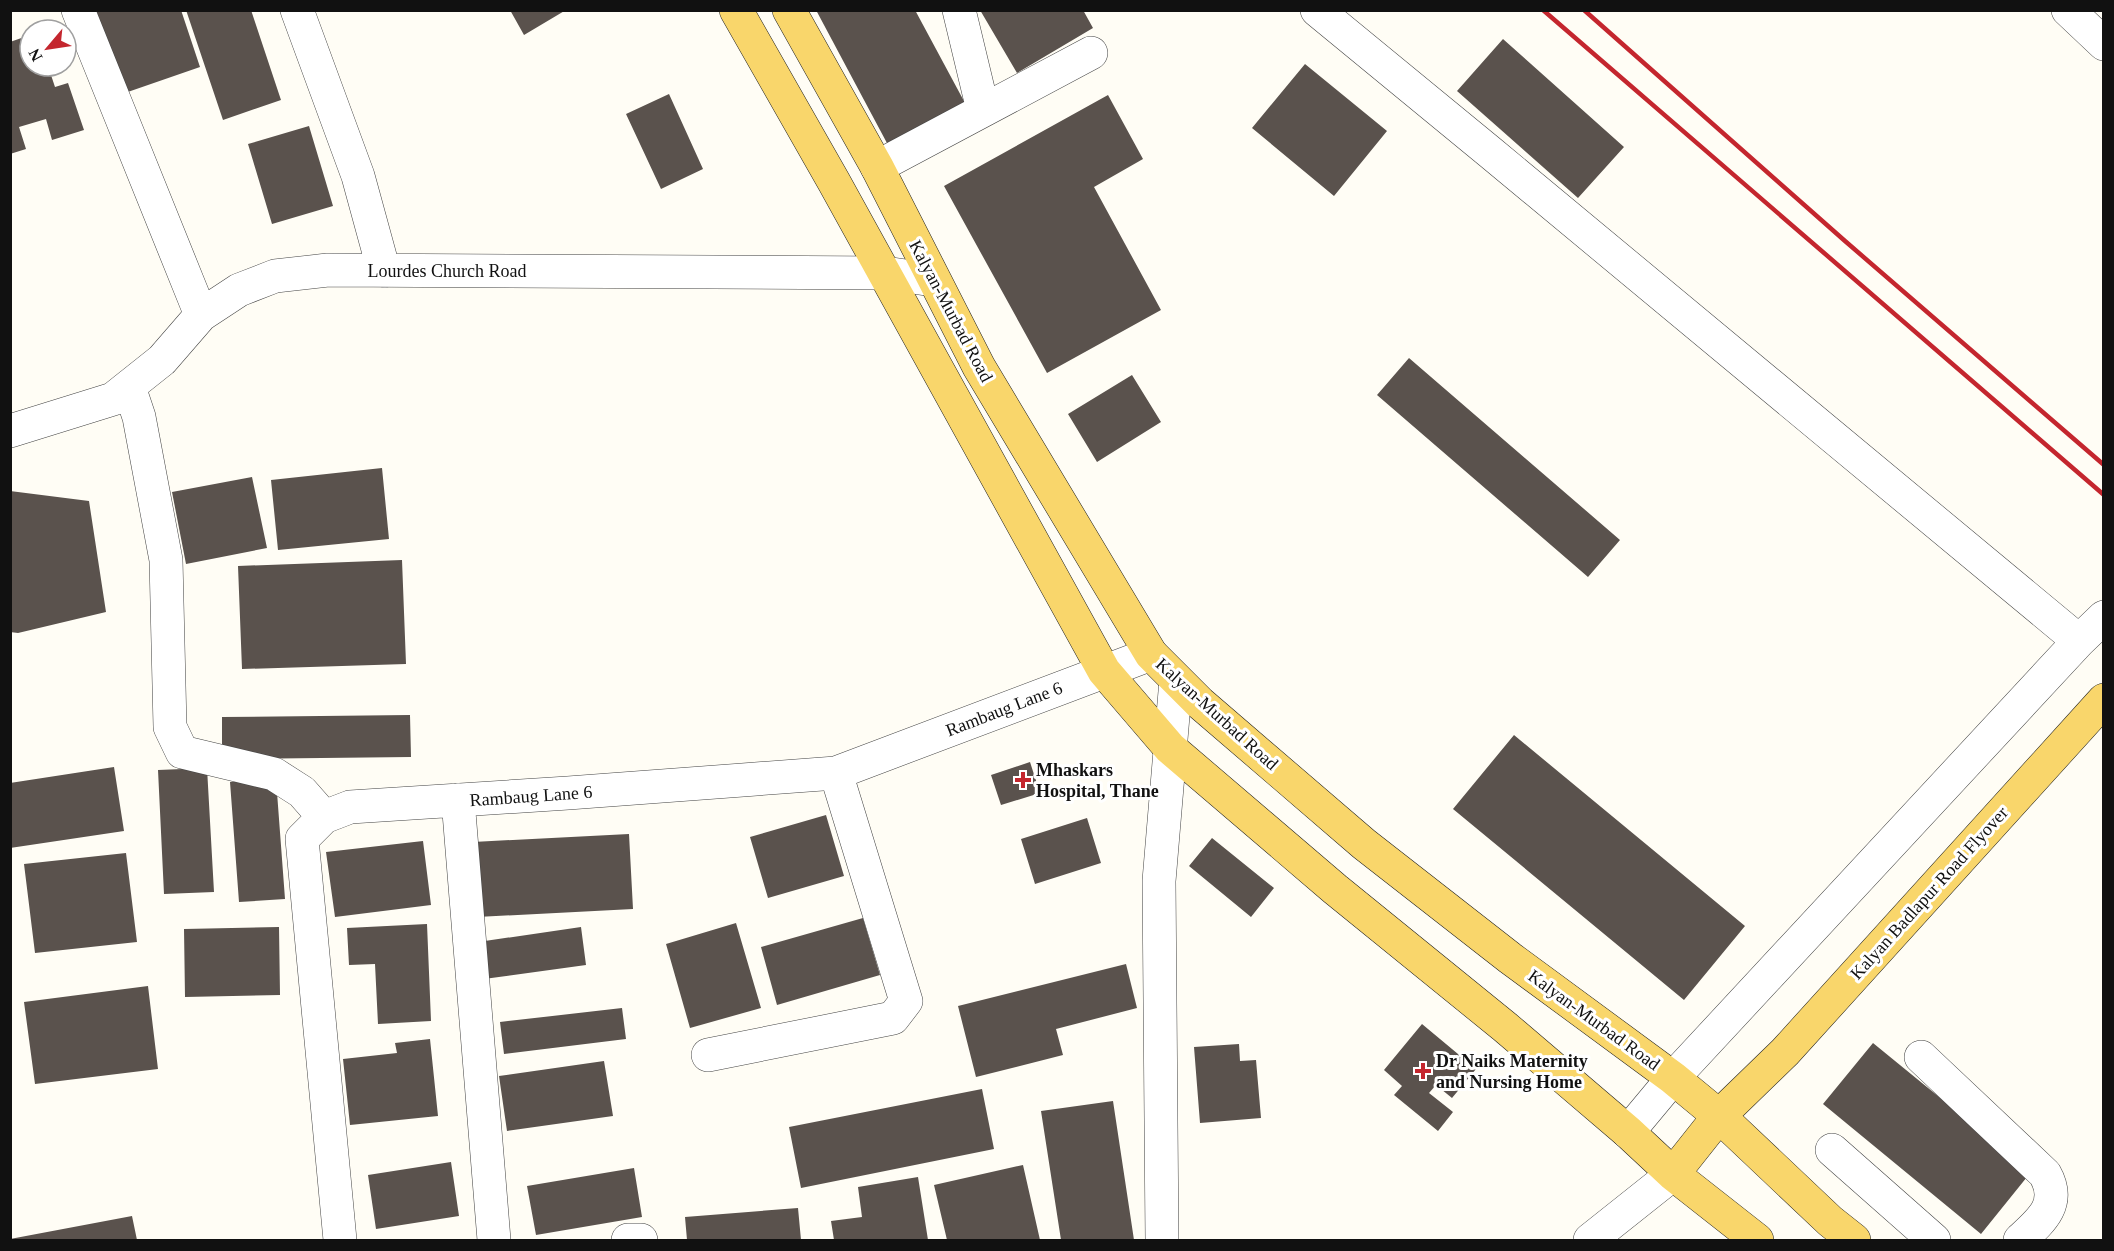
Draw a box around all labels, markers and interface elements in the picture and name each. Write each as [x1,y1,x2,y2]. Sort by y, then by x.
north arrow [18,18,78,78]
text: N [25,45,46,64]
street label: Kalyan-Murbad Road [905,237,997,385]
street label: Lourdes Church Road [368,261,526,281]
street label: Kalyan-Murbad Road [1152,654,1282,774]
street label: Rambaug Lane 6 [943,678,1065,740]
place label: Mhaskars Hospital, Thane [1036,760,1159,801]
marker: Mhaskars Hospital, Thane [1014,771,1032,789]
street label: Rambaug Lane 6 [469,782,593,810]
street label: Kalyan Badlapur Road Flyover [1846,803,2012,983]
street label: Kalyan-Murbad Road [1524,966,1664,1074]
place label: Dr Naiks Maternity and Nursing Home [1436,1051,1588,1092]
marker: Dr Naiks Maternity and Nursing Home [1414,1062,1432,1080]

